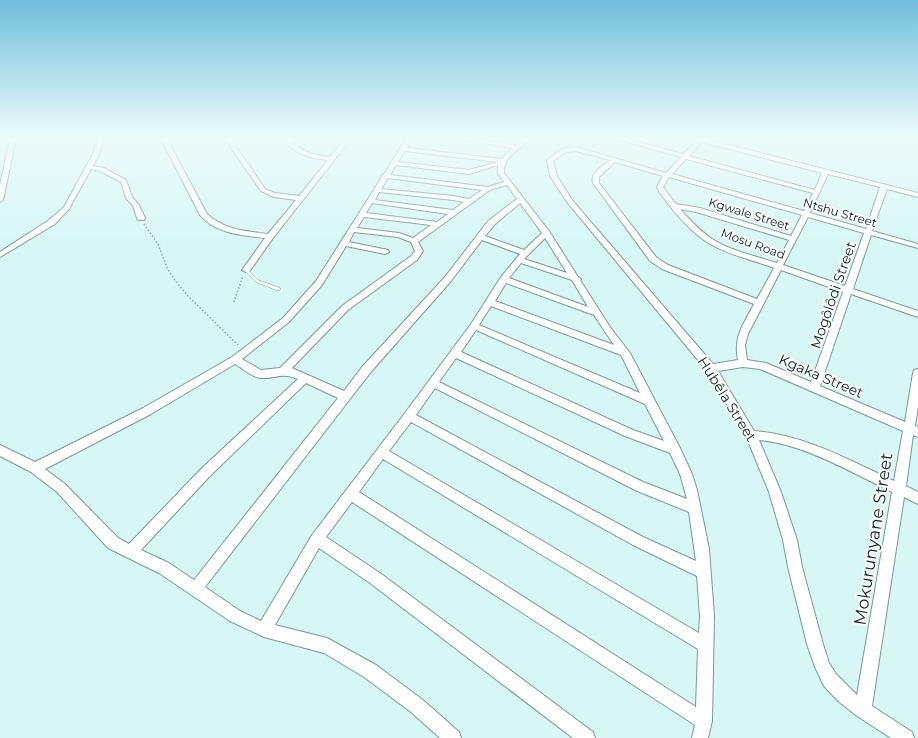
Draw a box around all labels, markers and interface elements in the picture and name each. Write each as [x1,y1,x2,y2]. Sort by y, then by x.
street label: Kgwale Street [707,194,792,233]
street label: Ntshu Street [801,195,879,230]
street label: Mosu Road [719,225,787,262]
street label: Mogôlôdi Street [806,239,860,351]
street label: Kgaka Street [776,350,866,402]
street label: Hubêla Street [694,353,760,445]
street label: Mokurunyane Street [849,451,897,627]

